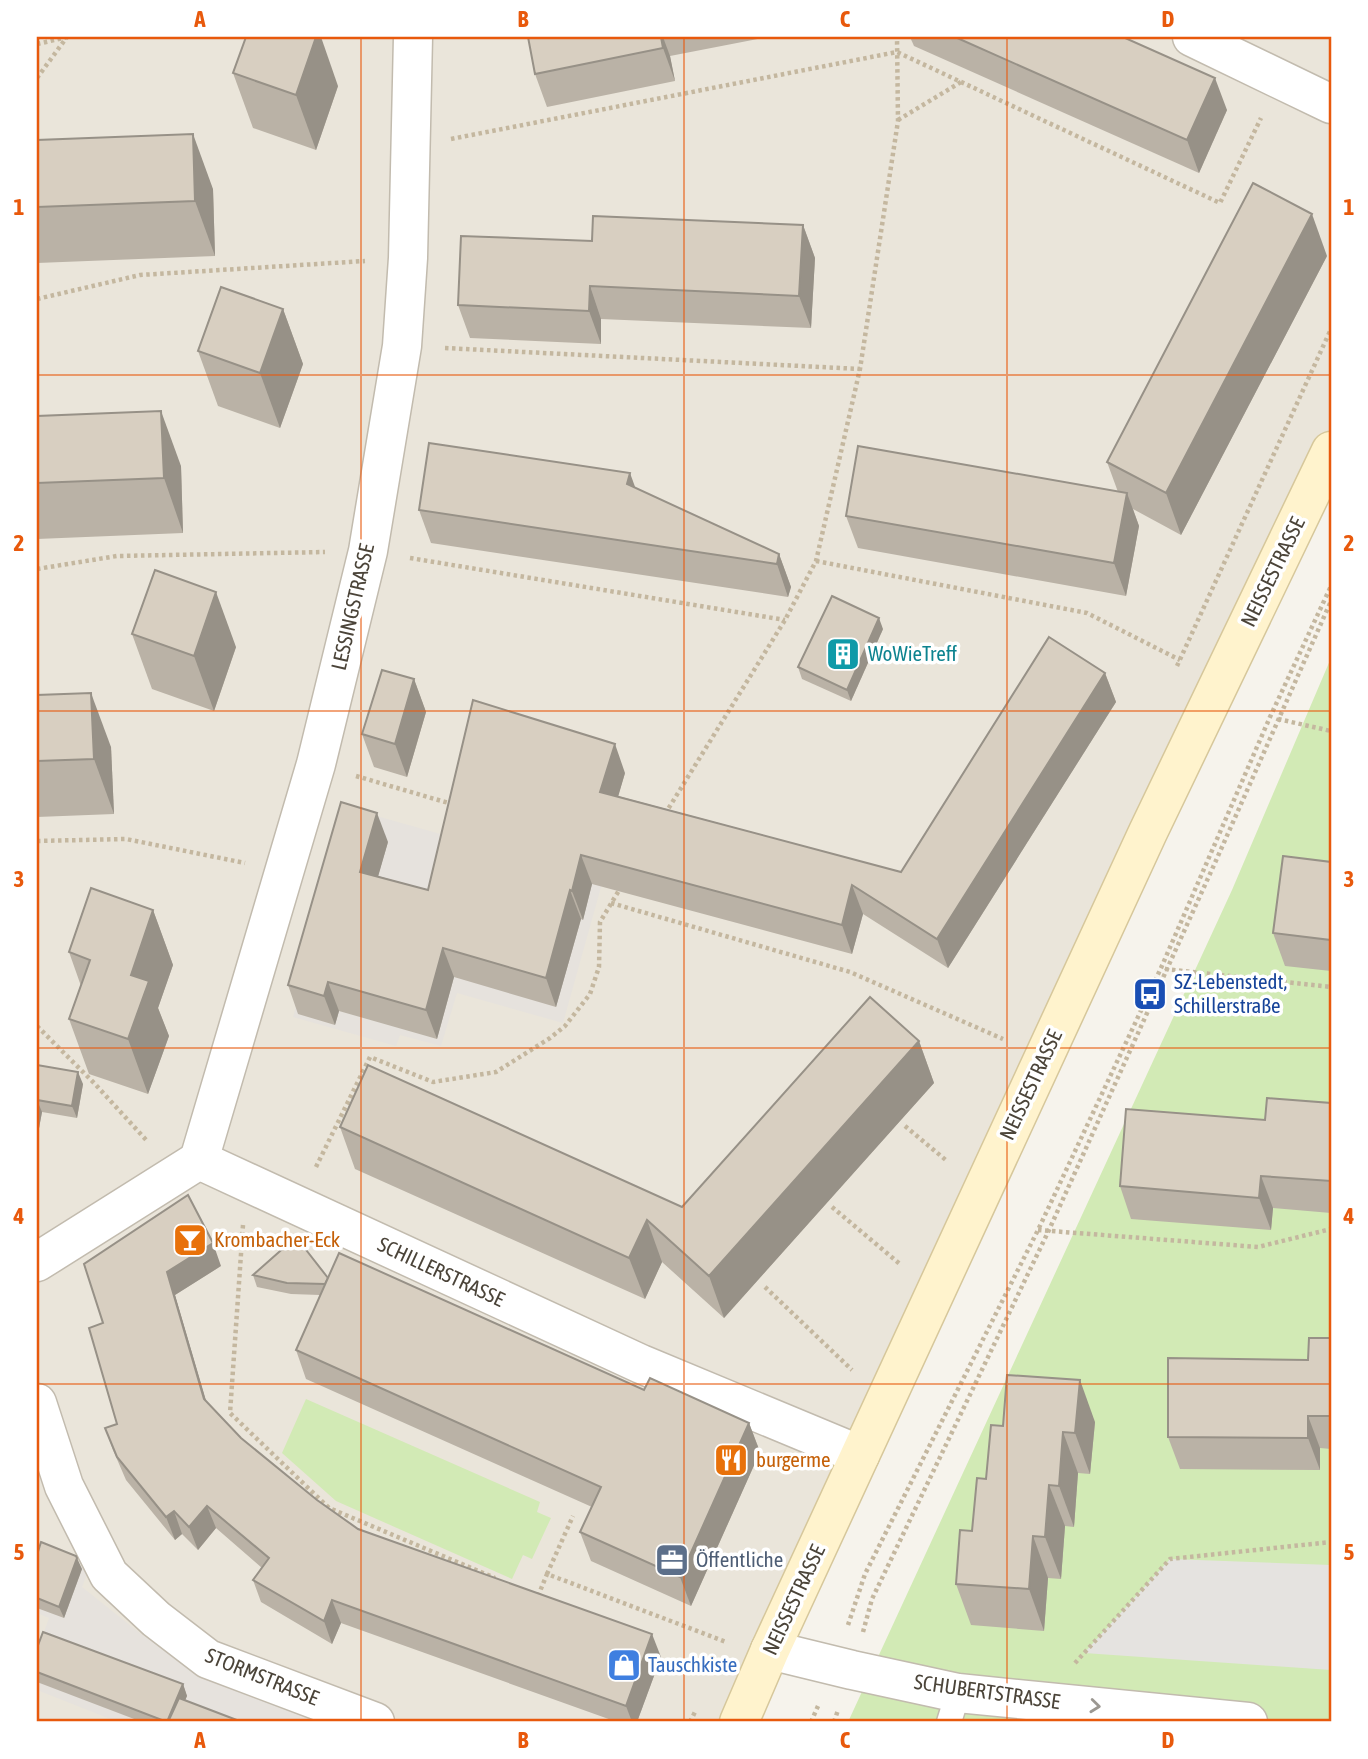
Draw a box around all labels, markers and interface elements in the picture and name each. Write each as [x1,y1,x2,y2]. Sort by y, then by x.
text: A [193,6,206,32]
text: B [518,6,529,32]
text: C [840,6,851,32]
text: D [1162,6,1175,32]
text: 1 [14,194,25,220]
text: 1 [1344,194,1355,220]
street label: NEISSESTRASSE [1235,513,1309,630]
text: 2 [14,530,24,556]
text: 2 [1344,530,1354,556]
street label: LESSINGSTRASSE [326,541,378,672]
building icon: WoWieTreff [824,635,862,673]
place label: WoWieTreff [868,641,958,665]
text: 3 [14,866,24,892]
text: 3 [1344,866,1354,892]
place label: SZ-Lebenstedt, Schillerstraße [1174,969,1287,1017]
bus stop icon: SZ-Lebenstedt, Schillerstraße [1131,975,1169,1013]
street label: NEISSESTRASSE [994,1026,1066,1143]
text: 4 [13,1203,25,1229]
text: 4 [1343,1203,1355,1229]
bar icon: Krombacher-Eck [171,1221,209,1259]
place label: Krombacher-Eck [214,1227,340,1251]
street label: SCHILLERSTRASSE [374,1231,509,1311]
restaurant icon: burgerme [712,1441,750,1479]
place label: burgerme [756,1447,831,1471]
text: 5 [14,1539,25,1565]
text: 5 [1344,1539,1355,1565]
office icon: Öffentliche [653,1541,691,1579]
street label: NEISSESTRASSE [757,1541,829,1658]
place label: Öffentliche [696,1547,783,1571]
street label: STORMSTRASSE [202,1642,322,1710]
shop icon: Tauschkiste [605,1646,643,1684]
place label: Tauschkiste [648,1652,737,1676]
street label: SCHUBERTSTRASSE [913,1669,1062,1713]
one-way arrow [1089,1699,1101,1714]
text: A [193,1727,206,1753]
text: B [518,1727,529,1753]
text: C [840,1727,851,1753]
text: D [1162,1727,1175,1753]

